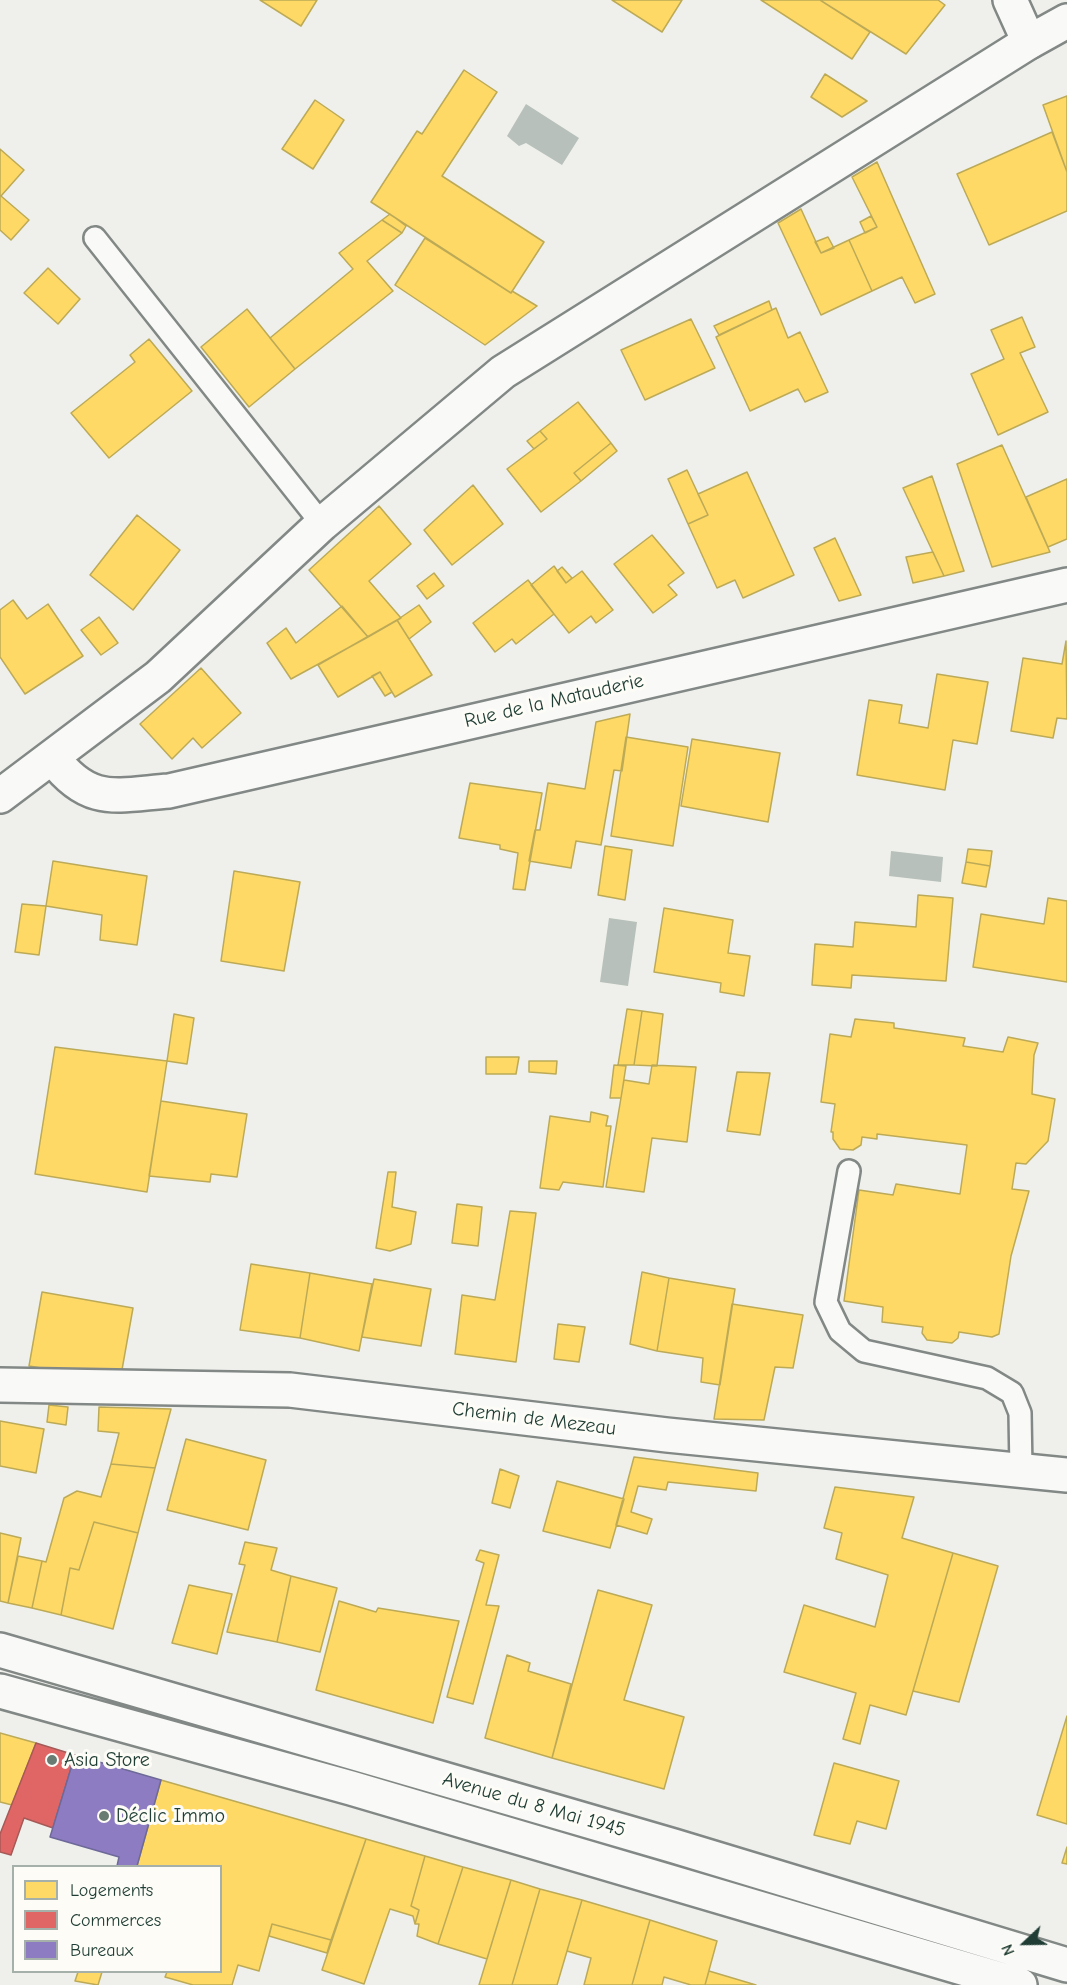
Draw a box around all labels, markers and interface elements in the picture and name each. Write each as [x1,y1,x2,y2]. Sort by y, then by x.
street label: Rue de la Matauderie [462,669,646,733]
street label: Chemin de Mezeau [451,1397,617,1441]
place label: Asia Store [64,1748,150,1772]
marker: Asia Store [45,1753,59,1767]
street label: Avenue du 8 Mai 1945 [440,1767,628,1843]
place label: Déclic Immo [116,1804,225,1828]
marker: Déclic Immo [97,1809,111,1823]
legend [12,1865,222,1973]
text: Logements [70,1880,153,1901]
text: Commerces [70,1910,161,1931]
north arrow [995,1913,1055,1973]
text: Bureaux [70,1940,133,1961]
text: N [998,1942,1019,1958]

